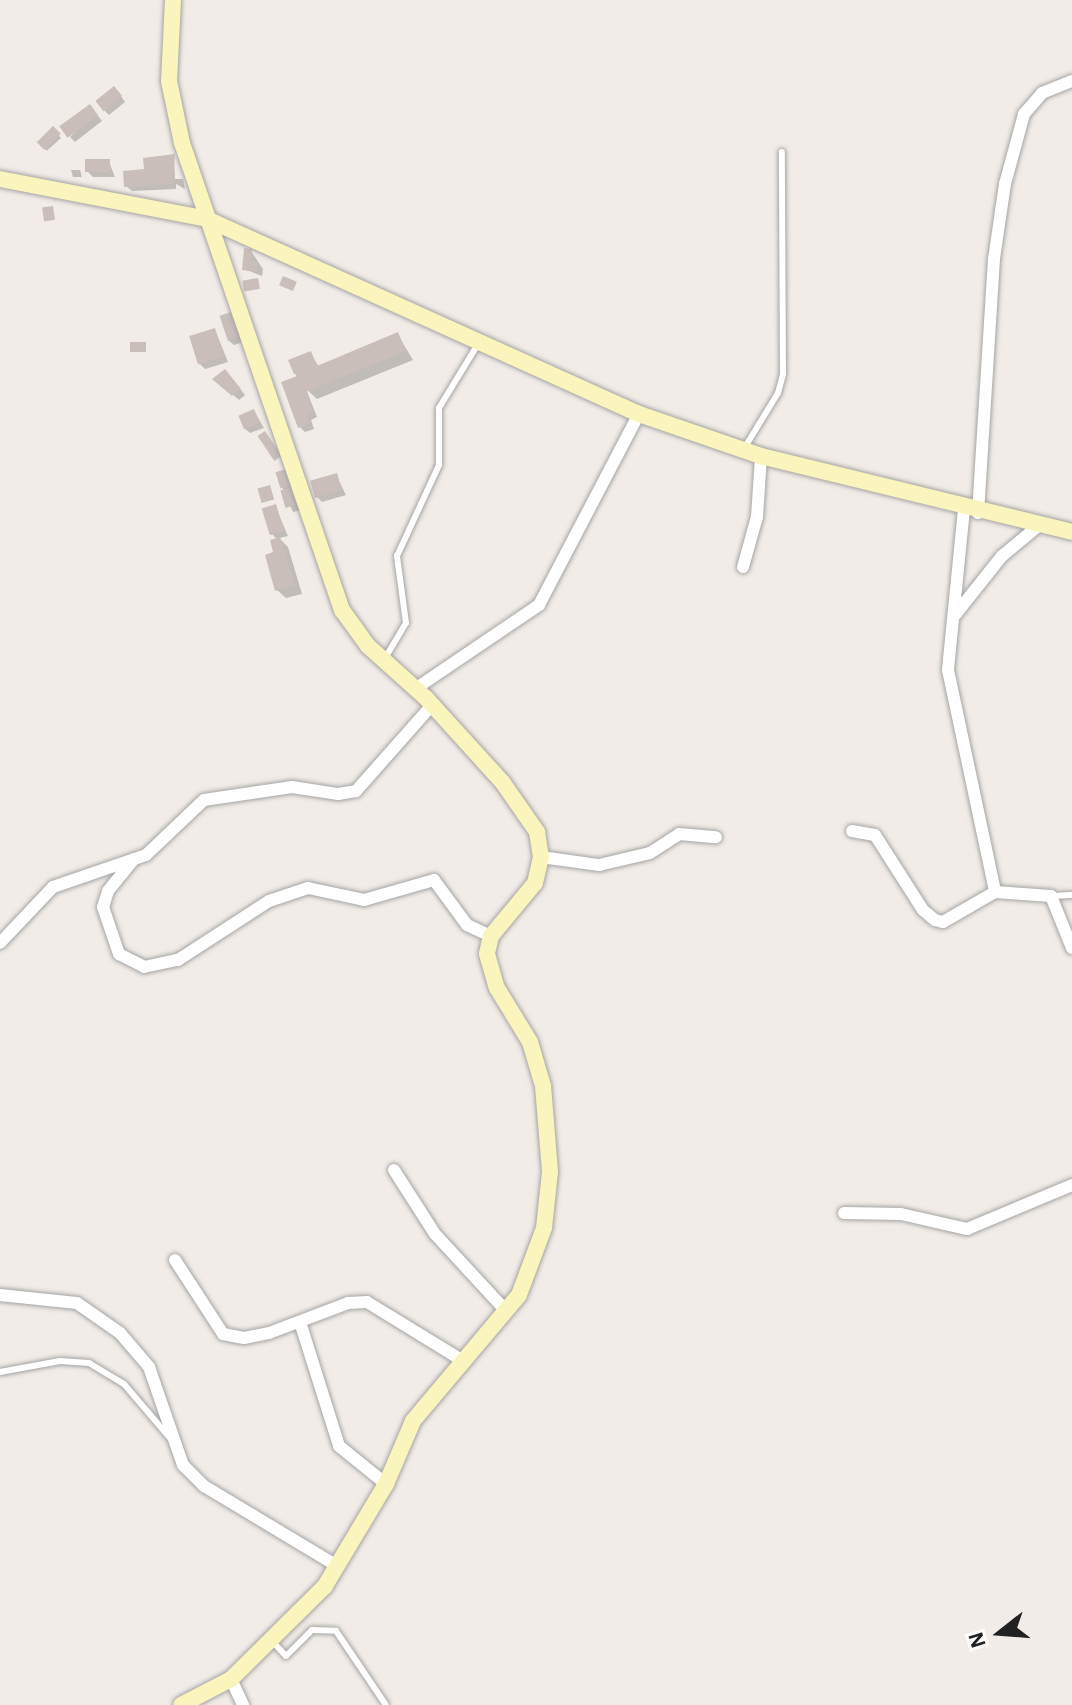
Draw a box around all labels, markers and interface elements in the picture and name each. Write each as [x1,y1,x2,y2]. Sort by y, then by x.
north arrow [960,1593,1040,1673]
text: N [964,1629,990,1651]

